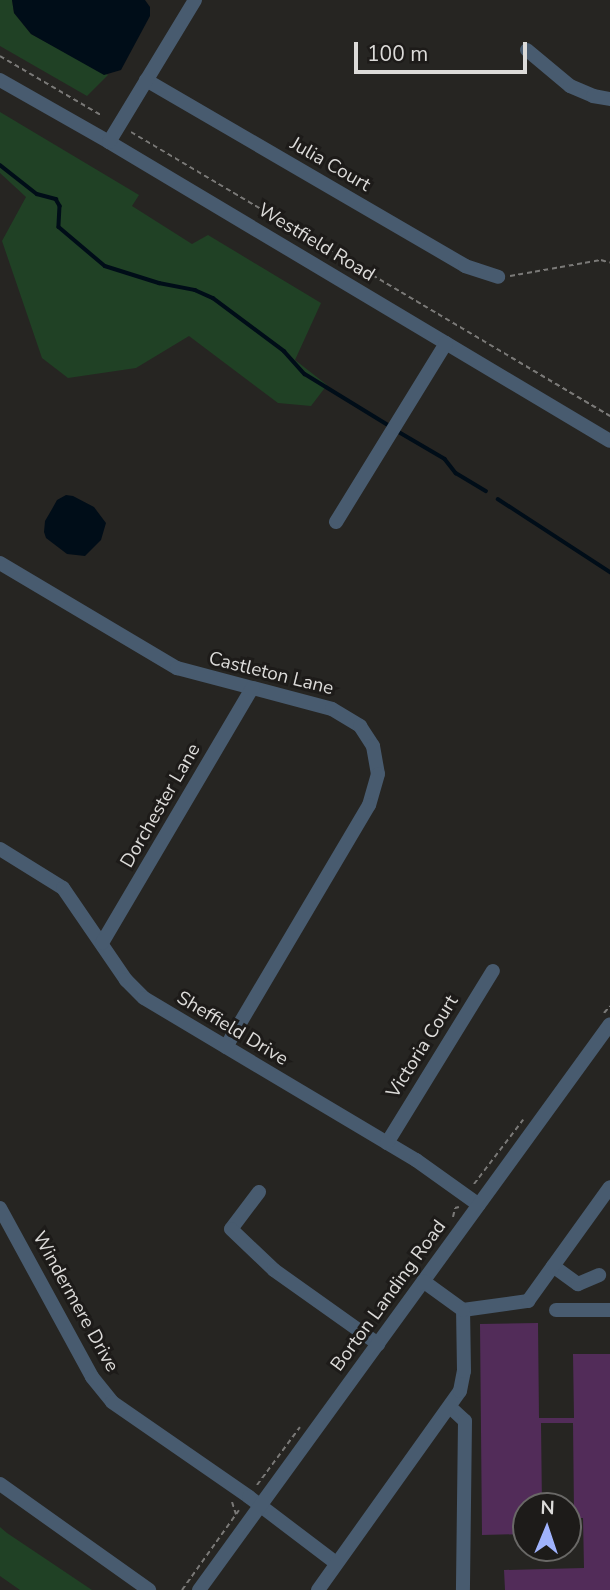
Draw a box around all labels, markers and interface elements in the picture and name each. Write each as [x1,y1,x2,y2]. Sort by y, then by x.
scale bar [358,28,531,72]
text: 100 m [367,40,428,68]
street label: Julia Court [286,133,374,197]
street label: Westfield Road [254,199,378,287]
street label: Castleton Lane [206,647,336,701]
street label: Dorchester Lane [116,740,206,872]
street label: Sheffield Drive [172,987,292,1071]
street label: Victoria Court [382,991,464,1103]
street label: Borton Landing Road [327,1216,451,1376]
street label: Windermere Drive [27,1228,123,1376]
north arrow [512,1492,582,1562]
text: N [540,1495,555,1521]

